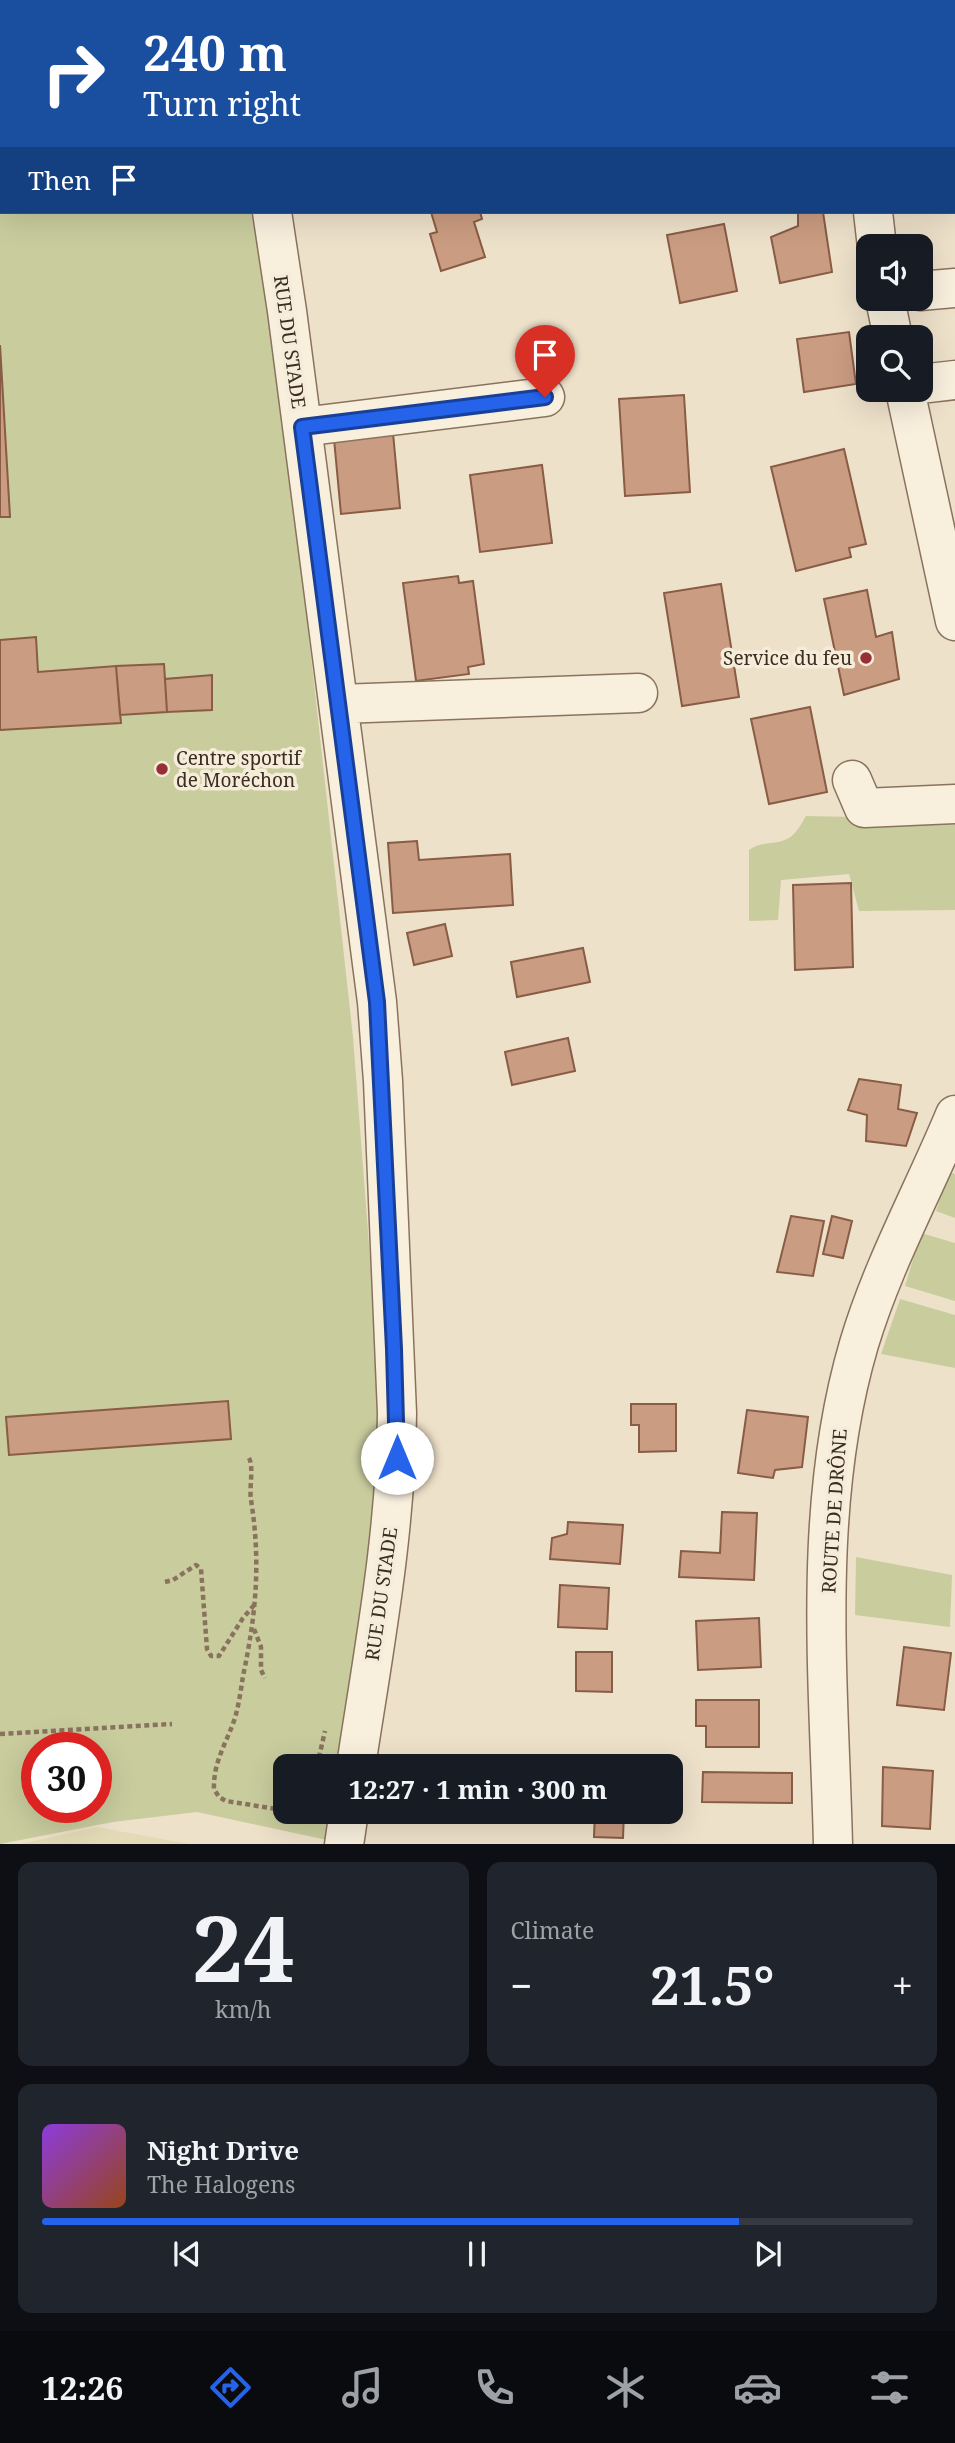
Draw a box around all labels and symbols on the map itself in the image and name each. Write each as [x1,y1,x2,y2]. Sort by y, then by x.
street label: RUE DU STADE [268,274,312,411]
pin [515,325,575,397]
place label: Service du feu [723,645,852,671]
marker: Service du feu [858,650,874,666]
place label: Centre sportif de Moréchon [176,745,303,793]
marker: Centre sportif de Moréchon [154,761,170,777]
position arrow [360,1421,434,1495]
street label: ROUTE DE DRÔNE [815,1428,853,1594]
street label: RUE DU STADE [359,1525,403,1662]
speed limit sign: 30 [21,1732,112,1823]

